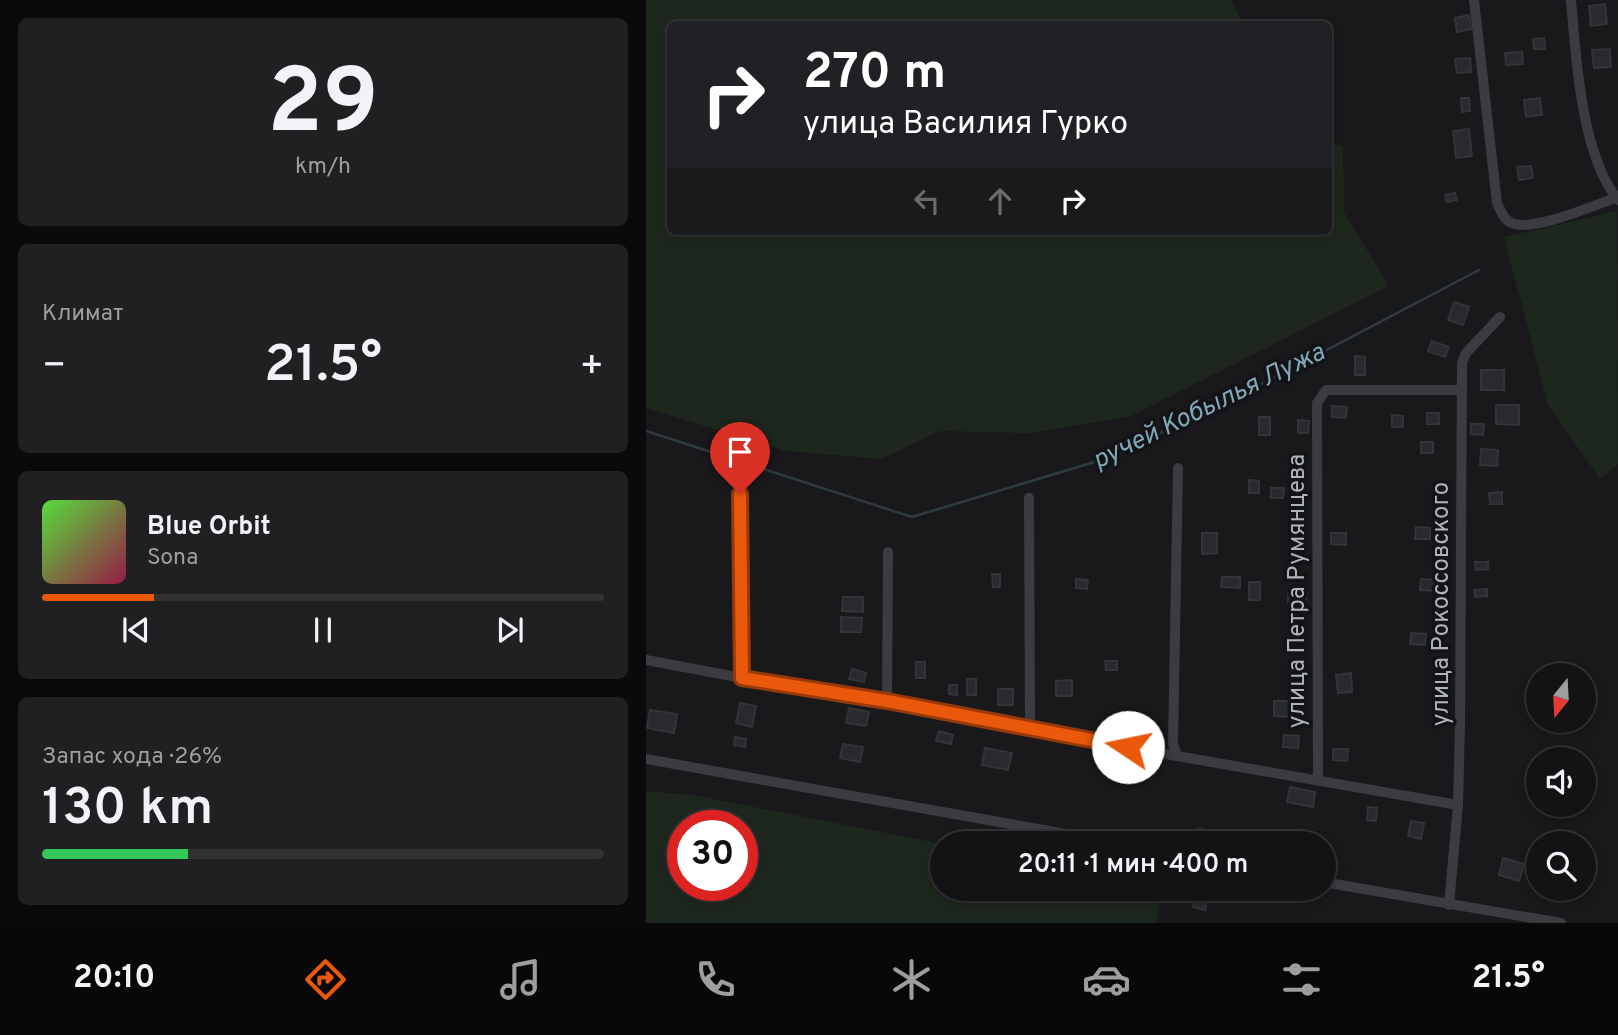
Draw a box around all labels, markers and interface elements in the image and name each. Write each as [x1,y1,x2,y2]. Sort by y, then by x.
text: 270 m [803,44,946,106]
icon: right [688,49,779,140]
text: 29 [267,50,379,165]
text: улица Василия Гурко [803,105,1128,145]
text: km/h [295,153,351,182]
icon: left [908,182,946,220]
icon: ahead [981,182,1019,220]
icon: right [1054,182,1092,220]
text: Климат [42,300,123,329]
text: 21.5° [264,334,382,400]
water label: ручей Кобылья Лужа [1087,336,1331,478]
text: − [42,343,67,392]
text: + [579,343,604,392]
pin [710,422,770,494]
icon: arrive [721,433,759,471]
street label: улица Петра Румянцева [1283,454,1313,728]
street label: улица Рокоссовского [1427,482,1457,726]
text: Blue Orbit [147,511,271,544]
text: Sona [147,544,198,573]
icon: previous [117,611,155,649]
icon: pause [304,611,342,649]
icon: next [491,611,529,649]
north arrow [1526,663,1596,733]
map controls [1526,663,1596,901]
position arrow [1091,710,1165,784]
text: Запас хода · 26% [42,743,222,772]
button: sound [1526,747,1596,817]
text: 130 km [42,777,213,843]
speed limit sign: 30 [667,810,758,901]
button: search [1526,831,1596,901]
text: 20:11 · 1 мин · 400 m [1018,849,1248,882]
icon: directions [301,955,350,1004]
icon: music [496,955,545,1004]
icon: phone [691,955,740,1004]
icon: climate [887,955,936,1004]
icon: car [1082,955,1131,1004]
icon: filters [1277,955,1326,1004]
text: 20:10 [73,959,155,999]
text: 21.5° [1472,959,1545,999]

